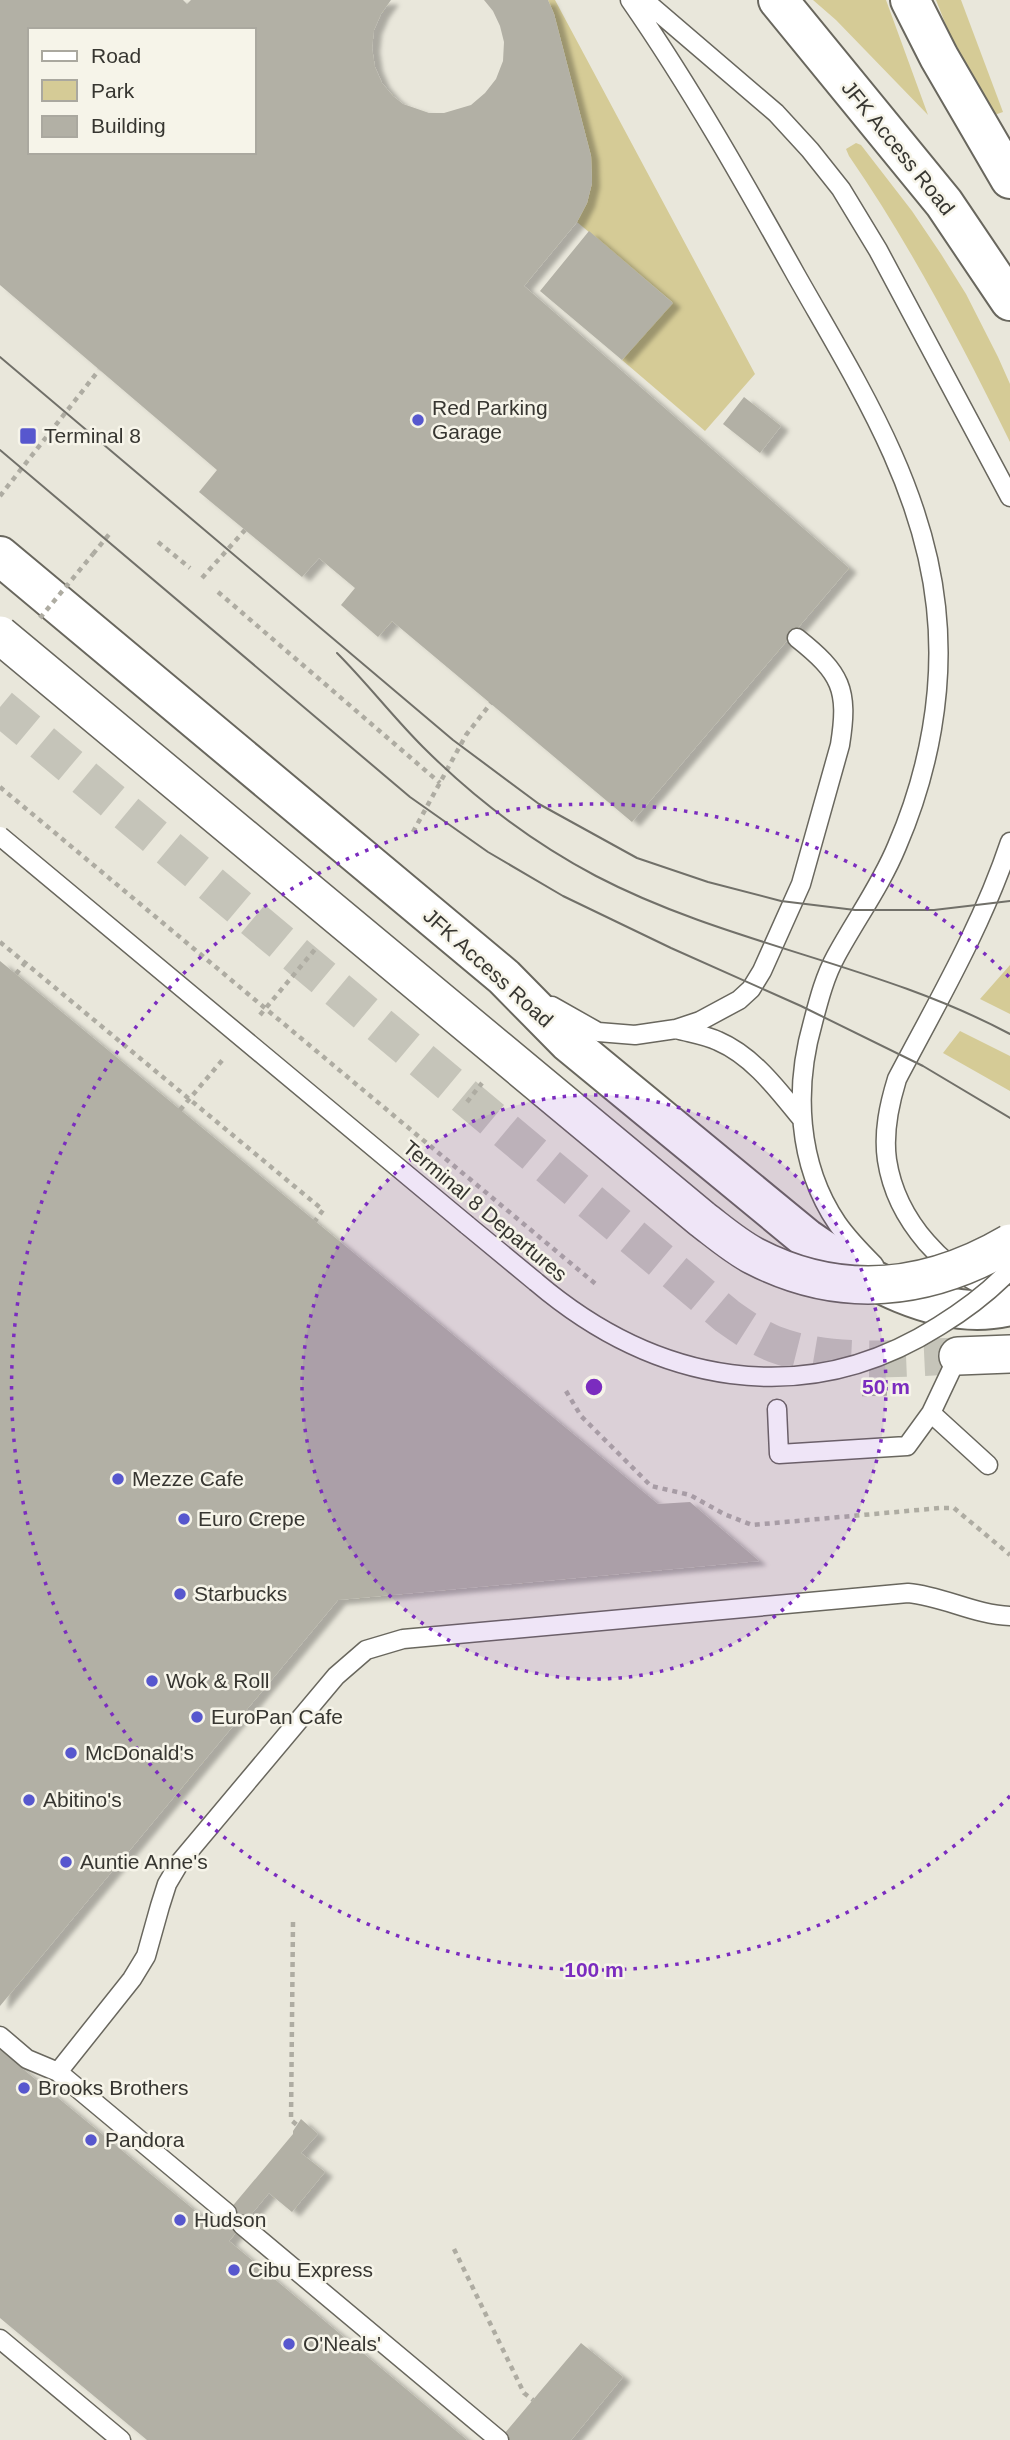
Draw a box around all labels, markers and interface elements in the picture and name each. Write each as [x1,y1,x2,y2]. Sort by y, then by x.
legend [28,28,256,154]
text: Road [91,44,141,67]
street label: JFK Access Road [837,76,959,219]
text: Park [91,79,135,102]
text: Building [91,114,166,137]
place label: Red Parking Garage [432,396,548,443]
marker: Red Parking Garage [410,412,426,428]
place label: Terminal 8 [44,424,141,447]
marker: Terminal 8 [18,426,38,446]
street label: JFK Access Road [419,904,558,1032]
street label: Terminal 8 Departures [399,1135,572,1286]
centre of rings [582,1375,606,1399]
text: 50 m [862,1375,910,1398]
place label: Mezze Cafe [132,1467,244,1490]
marker: Mezze Cafe [110,1471,126,1487]
place label: Euro Crepe [198,1507,305,1530]
marker: Euro Crepe [176,1511,192,1527]
place label: Starbucks [194,1582,287,1605]
marker: Starbucks [172,1586,188,1602]
place label: Wok & Roll [166,1669,269,1692]
marker: Wok & Roll [144,1673,160,1689]
place label: EuroPan Cafe [211,1705,343,1728]
marker: EuroPan Cafe [189,1709,205,1725]
place label: McDonald's [85,1741,194,1764]
marker: McDonald's [63,1745,79,1761]
place label: Abitino's [43,1788,122,1811]
marker: Abitino's [21,1792,37,1808]
place label: Auntie Anne's [80,1850,208,1873]
marker: Auntie Anne's [58,1854,74,1870]
text: 100 m [564,1958,624,1981]
place label: Brooks Brothers [38,2076,189,2099]
marker: Brooks Brothers [16,2080,32,2096]
place label: Pandora [105,2128,185,2151]
marker: Pandora [83,2132,99,2148]
place label: Hudson [194,2208,266,2231]
marker: Hudson [172,2212,188,2228]
place label: Cibu Express [248,2258,373,2281]
marker: Cibu Express [226,2262,242,2278]
place label: O'Neals' [303,2332,381,2355]
marker: O'Neals' [281,2336,297,2352]

